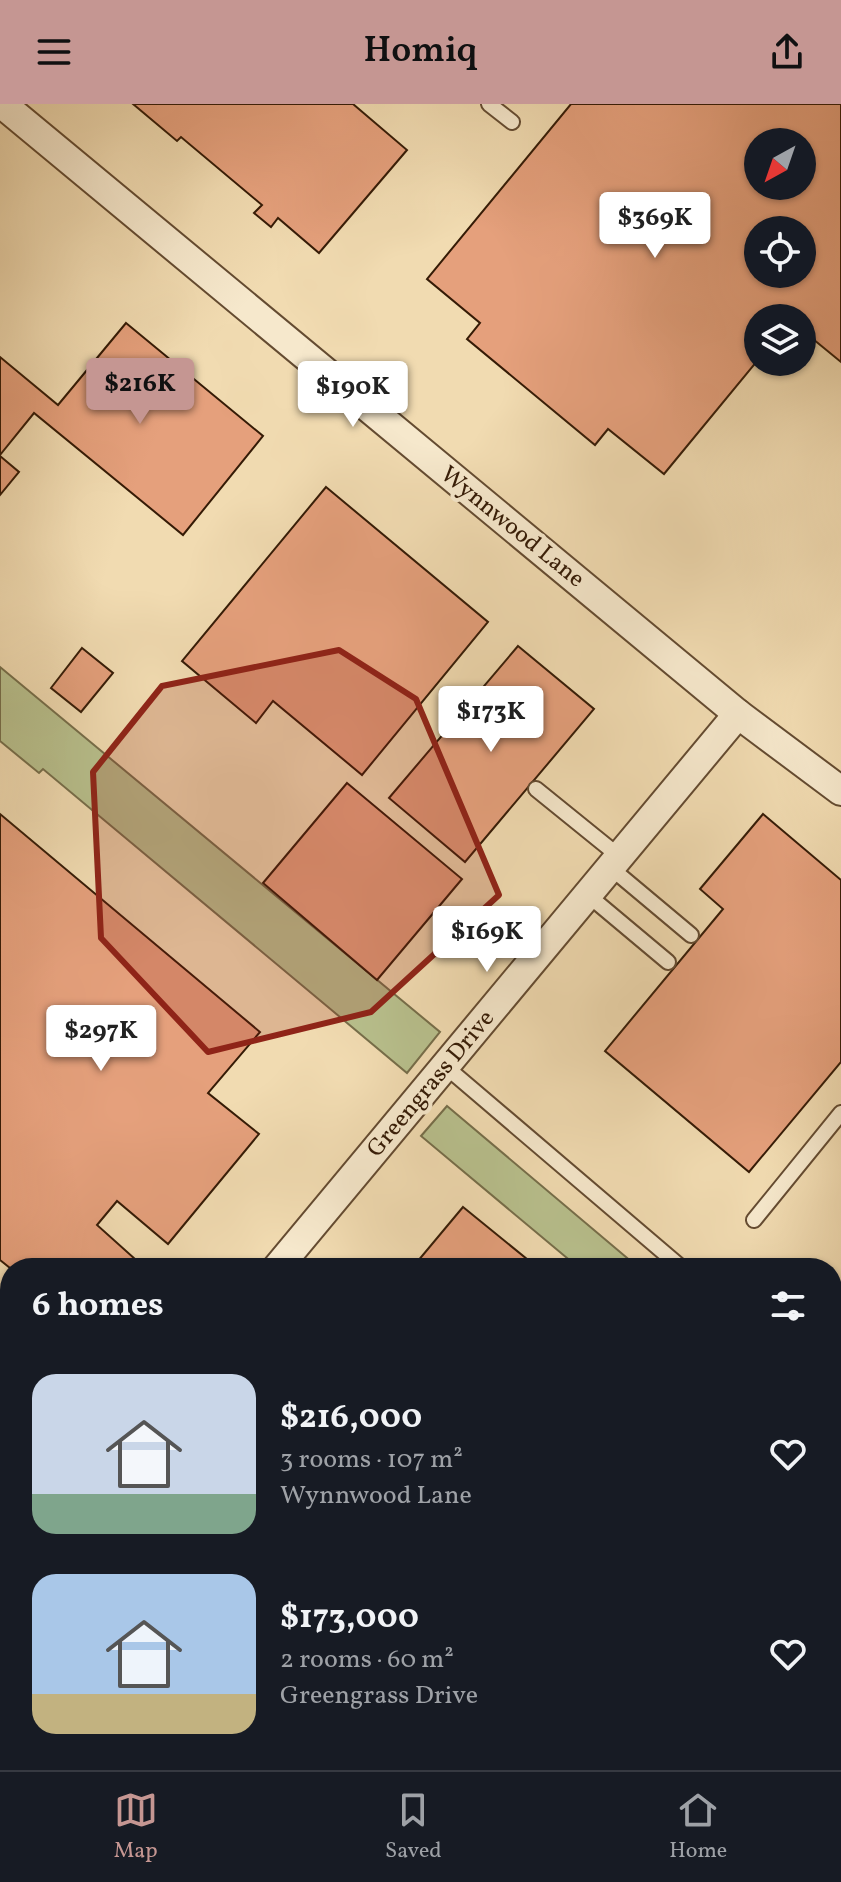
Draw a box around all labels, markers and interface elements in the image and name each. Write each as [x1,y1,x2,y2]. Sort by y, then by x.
text: Homiq [364,27,477,77]
icon: menu [32,30,76,74]
icon: share [765,30,809,74]
north arrow [744,128,816,200]
map controls [744,128,816,376]
pin: $369K [599,192,711,260]
text: $369K [617,200,693,236]
button: locate [744,216,816,288]
button: layers [744,304,816,376]
pin: $216K [84,358,196,426]
pin: $190K [297,361,409,429]
text: $216K [104,366,176,402]
text: $190K [316,369,390,405]
street label: Wynnwood Lane [432,459,591,596]
pin: $173K [435,686,547,754]
text: $173K [456,694,526,730]
pin: $169K [431,906,543,974]
text: $169K [451,914,523,950]
street label: Greengrass Drive [360,1003,503,1165]
pin: $297K [45,1005,157,1073]
text: $297K [64,1013,138,1049]
text: 6 homes [32,1283,164,1330]
icon: filters [766,1284,810,1328]
text: $216,000 [280,1395,422,1442]
icon: home [96,1406,192,1502]
icon: heart [766,1432,810,1476]
text: 3 rooms · 107 m² [280,1442,463,1478]
text: Wynnwood Lane [280,1478,472,1514]
text: $173,000 [280,1595,419,1642]
icon: home [96,1606,192,1702]
icon: heart [766,1632,810,1676]
text: 2 rooms · 60 m² [280,1642,454,1678]
text: Greengrass Drive [280,1678,478,1714]
tab: Map [114,1788,158,1867]
tab: Saved [385,1788,442,1867]
tab: Home [669,1788,727,1867]

